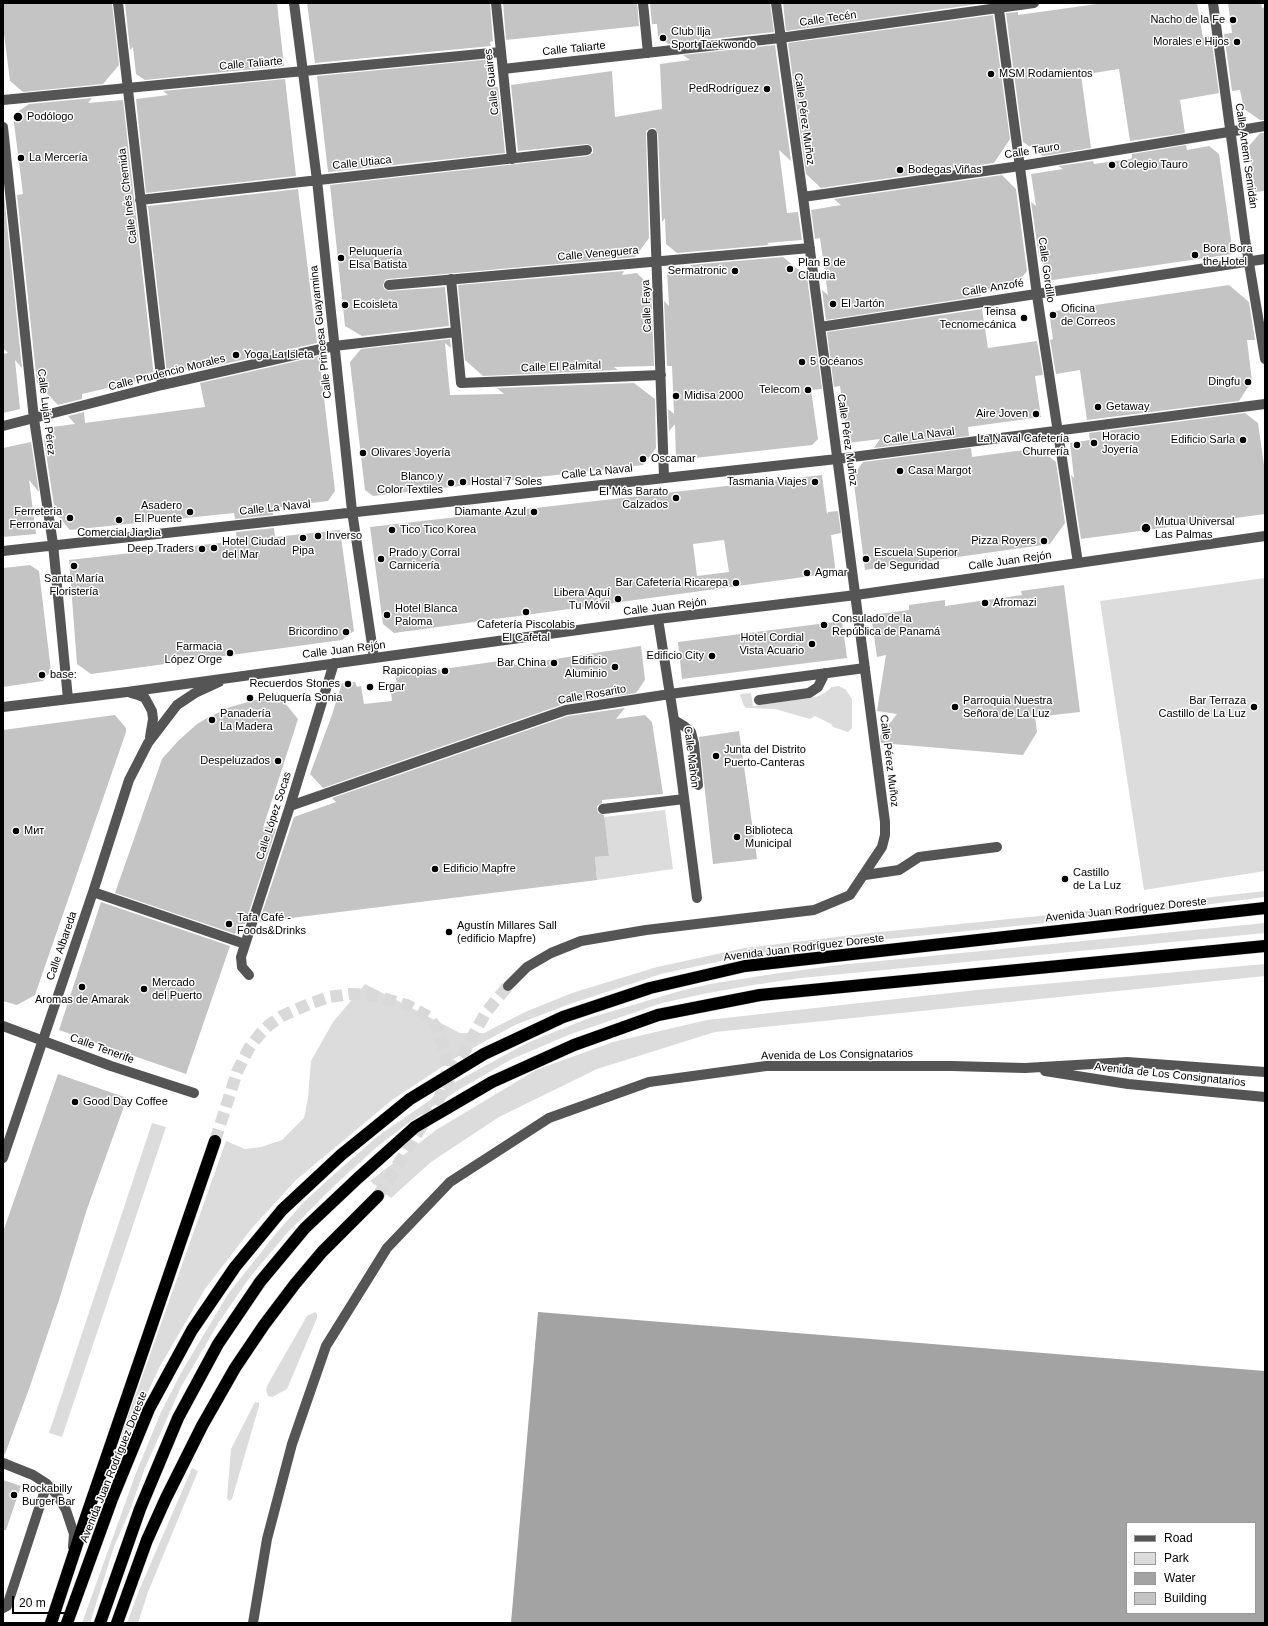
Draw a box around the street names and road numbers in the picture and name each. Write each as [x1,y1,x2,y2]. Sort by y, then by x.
street label: Calle Tecén [799,8,857,30]
street label: Calle Taliarte [542,39,606,59]
street label: Calle Guaires [482,48,502,116]
street label: Calle Taliarte [219,55,283,73]
street label: Calle Pérez Muñoz [791,72,817,166]
street label: Calle Artemi Semidán [1232,102,1260,210]
street label: Calle Tauro [1003,140,1061,162]
street label: Calle Inés Chemida [116,148,140,244]
street label: Calle Utiaca [332,153,392,173]
street label: Calle Gordillo [1035,236,1057,304]
street label: Calle Veneguera [557,244,639,264]
street label: Calle Princesa Guayarmina [307,265,335,399]
street label: Calle Anzofé [961,277,1025,299]
street label: Calle Faya [639,279,655,333]
street label: Calle Prudencio Morales [107,352,227,394]
street label: Calle El Palmital [521,359,601,375]
street label: Calle Luján Pérez [34,368,58,456]
street label: Calle Pérez Muñoz [834,393,860,487]
street label: Calle La Naval [883,425,955,447]
street label: Calle La Naval [561,462,633,482]
street label: Calle La Naval [239,498,311,518]
street label: Calle Juan Rejón [968,549,1052,573]
street label: Calle Juan Rejón [623,595,707,619]
street label: Calle Juan Rejón [302,638,386,662]
street label: Calle Rosarito [557,683,627,707]
street label: Calle Pérez Muñoz [877,714,901,808]
street label: Calle Mahón [681,726,701,788]
street label: Calle López Socas [254,770,294,862]
street label: Avenida Juan Rodríguez Doreste [1045,895,1207,925]
street label: Calle Albareda [44,910,80,982]
street label: Avenida Juan Rodríguez Doreste [723,932,885,964]
street label: Calle Tenerife [68,1031,136,1067]
street label: Avenida de Los Consignatarios [761,1047,913,1063]
street label: Avenida de Los Consignatarios [1094,1060,1246,1090]
street label: Avenida Juan Rodríguez Doreste [78,1389,150,1545]

